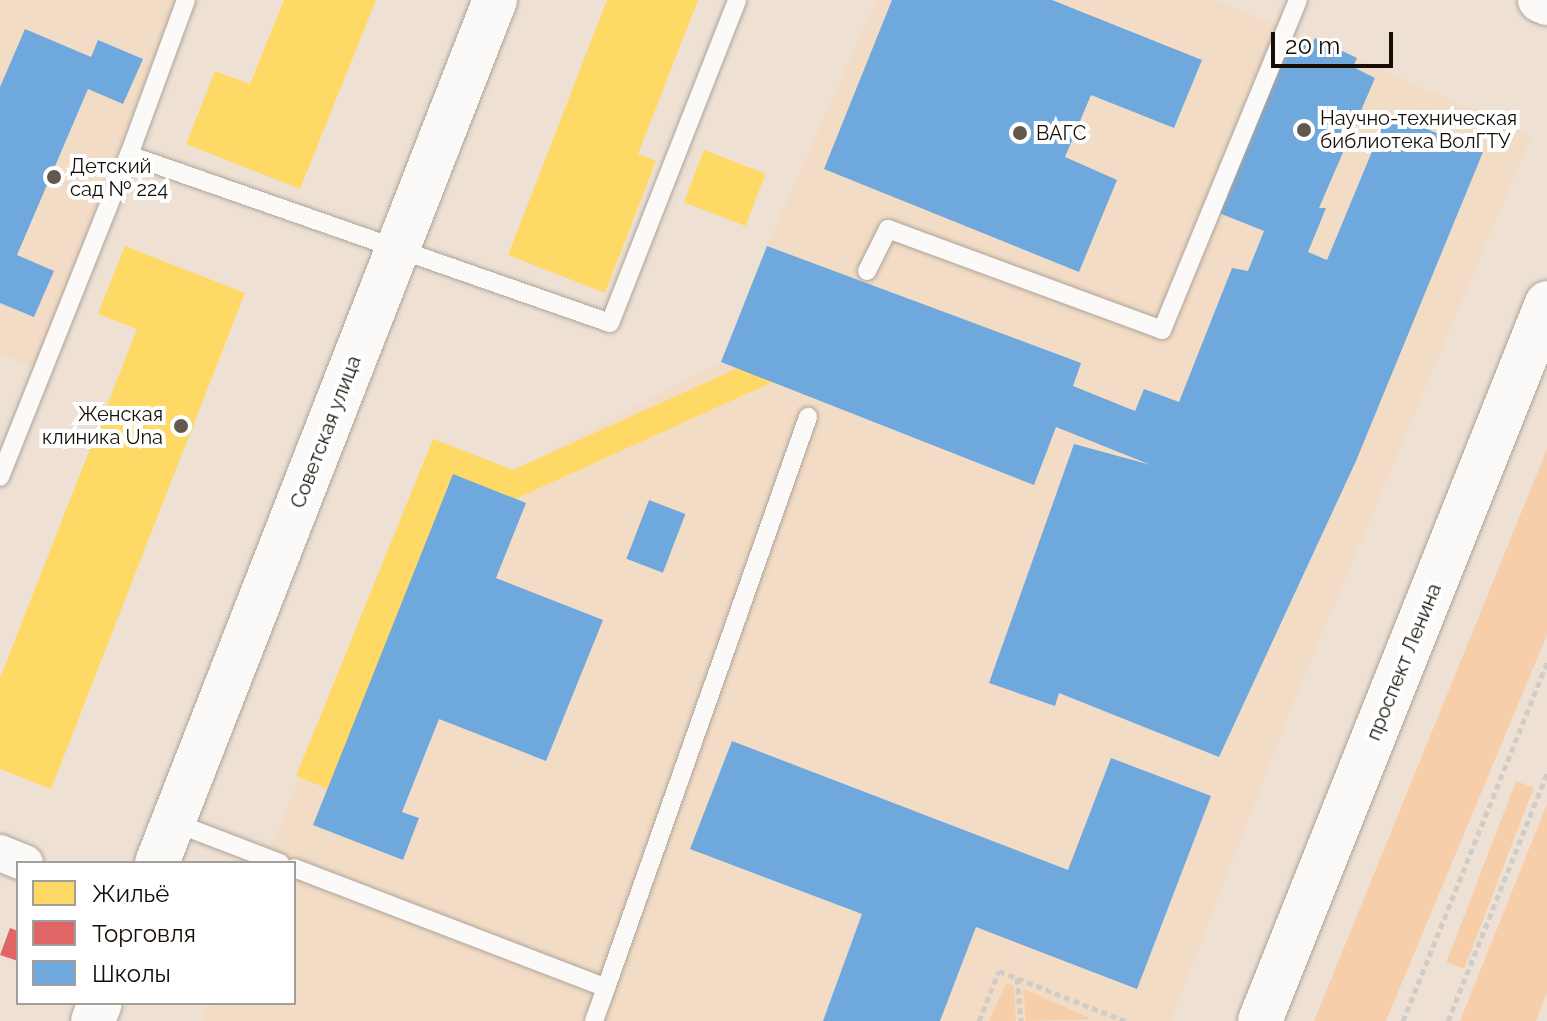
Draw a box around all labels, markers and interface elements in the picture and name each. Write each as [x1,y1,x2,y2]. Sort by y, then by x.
scale bar [1275,16,1397,66]
text: 20 m [1285,31,1340,60]
place label: Научно-техническая библиотека ВолГТУ [1320,106,1517,153]
place label: ВАГС [1036,121,1087,145]
marker: Научно-техническая библиотека ВолГТУ [1295,121,1313,139]
marker: ВАГС [1011,124,1029,142]
place label: Детский сад № 224 [70,154,168,201]
marker: Детский сад № 224 [45,168,63,186]
street label: Советская улица [286,352,366,512]
place label: Женская клиника Una [42,402,163,449]
marker: Женская клиника Una [170,415,192,437]
street label: проспект Ленина [1362,580,1446,744]
legend [16,861,296,1005]
text: Жильё [92,879,169,908]
text: Торговля [92,919,196,948]
text: Школы [92,959,171,988]

